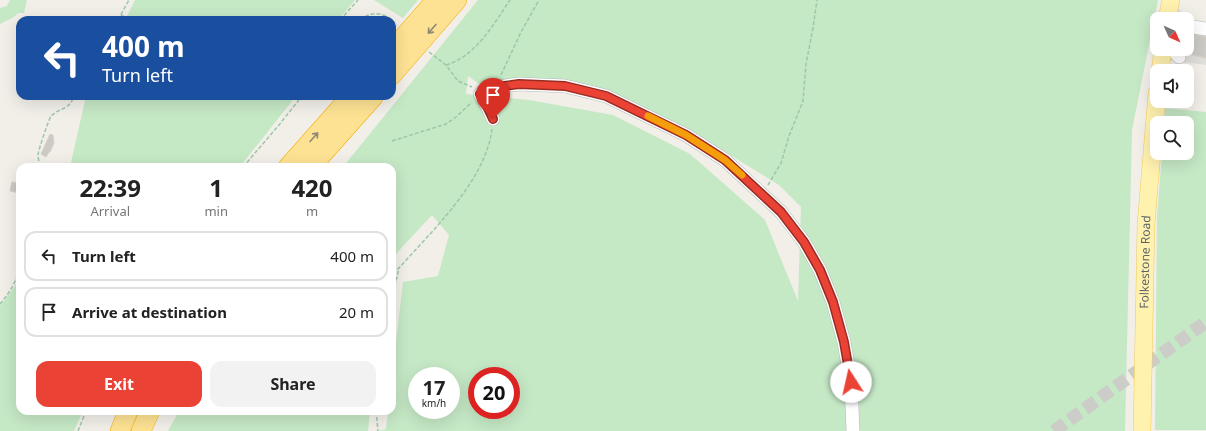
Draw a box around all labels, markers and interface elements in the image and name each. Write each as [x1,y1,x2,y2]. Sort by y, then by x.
north arrow [1150,12,1194,56]
map controls [1150,12,1194,160]
one-way arrow [427,24,436,35]
text: 400 m [102,27,185,65]
icon: left [36,32,88,84]
text: Turn left [102,63,173,87]
button: sound [1150,64,1194,108]
pin [476,78,510,119]
icon: arrive [482,84,504,106]
button: search [1150,116,1194,160]
one-way arrow [309,132,318,143]
text: 22:39 [79,171,141,204]
text: 1 [209,171,223,204]
text: 420 [291,171,333,204]
text: Arrival [90,202,130,220]
text: min [204,202,228,220]
text: m [306,202,318,220]
street label: Folkestone Road [1135,215,1155,309]
icon: left [38,245,60,267]
text: Turn left [72,246,136,266]
text: 400 m [330,246,374,266]
icon: arrive [38,301,60,323]
text: Arrive at destination [72,302,227,322]
text: 20 m [339,302,374,322]
button: Exit [36,361,202,407]
button: Share [210,361,376,407]
position arrow [830,361,872,403]
speed limit sign: 20 [468,367,520,419]
text: 17 [423,374,445,401]
text: km/h [422,396,446,410]

